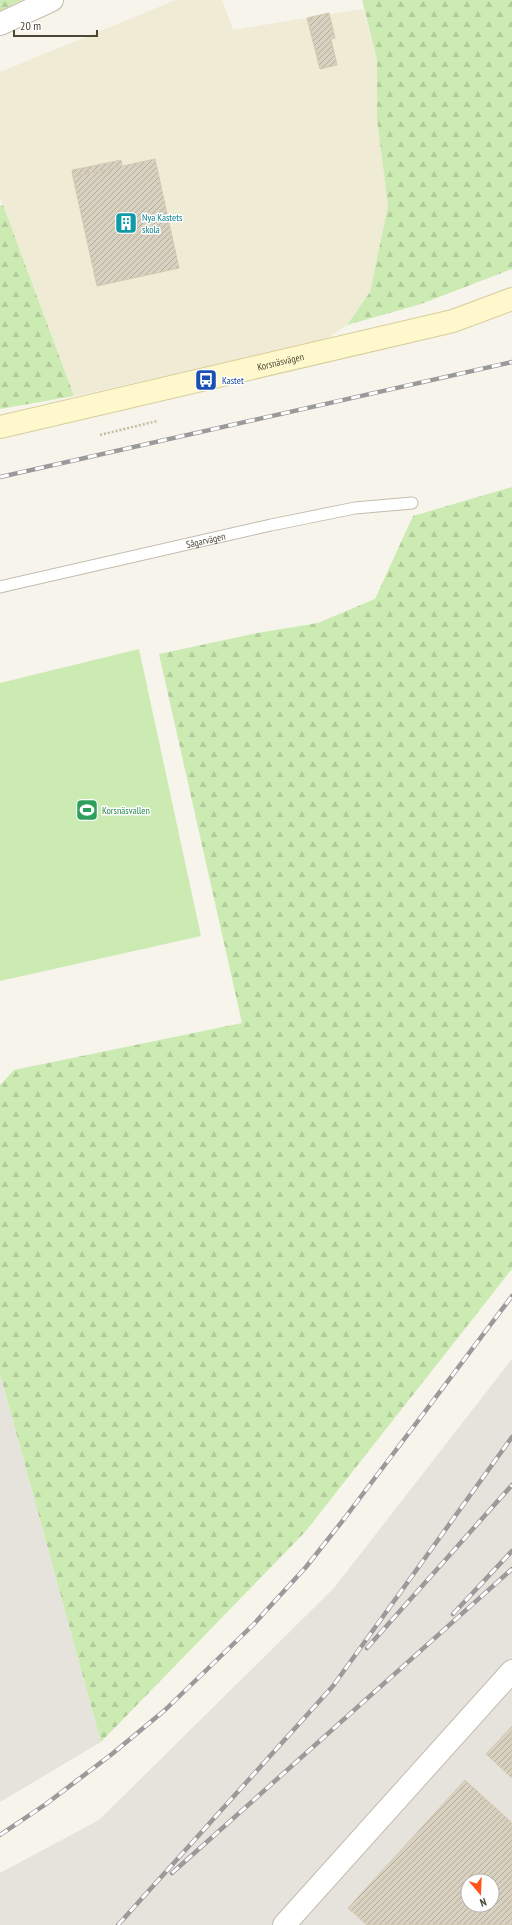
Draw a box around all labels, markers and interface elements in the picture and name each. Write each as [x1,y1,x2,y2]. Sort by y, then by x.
scale bar [14,12,97,38]
text: 20 m [20,18,41,33]
building icon: Nya Kastets skola [113,210,139,236]
place label: Nya Kastets skola [142,211,183,236]
street label: Korsnäsvägen [256,350,305,373]
bus stop icon: Kastet [193,367,219,393]
place label: Kastet [222,374,244,387]
street label: Sågarvägen [185,529,227,551]
sports icon: Korsnäsvallen [74,797,100,823]
place label: Korsnäsvallen [102,804,150,817]
north arrow [460,1873,500,1913]
text: N [478,1895,488,1910]

